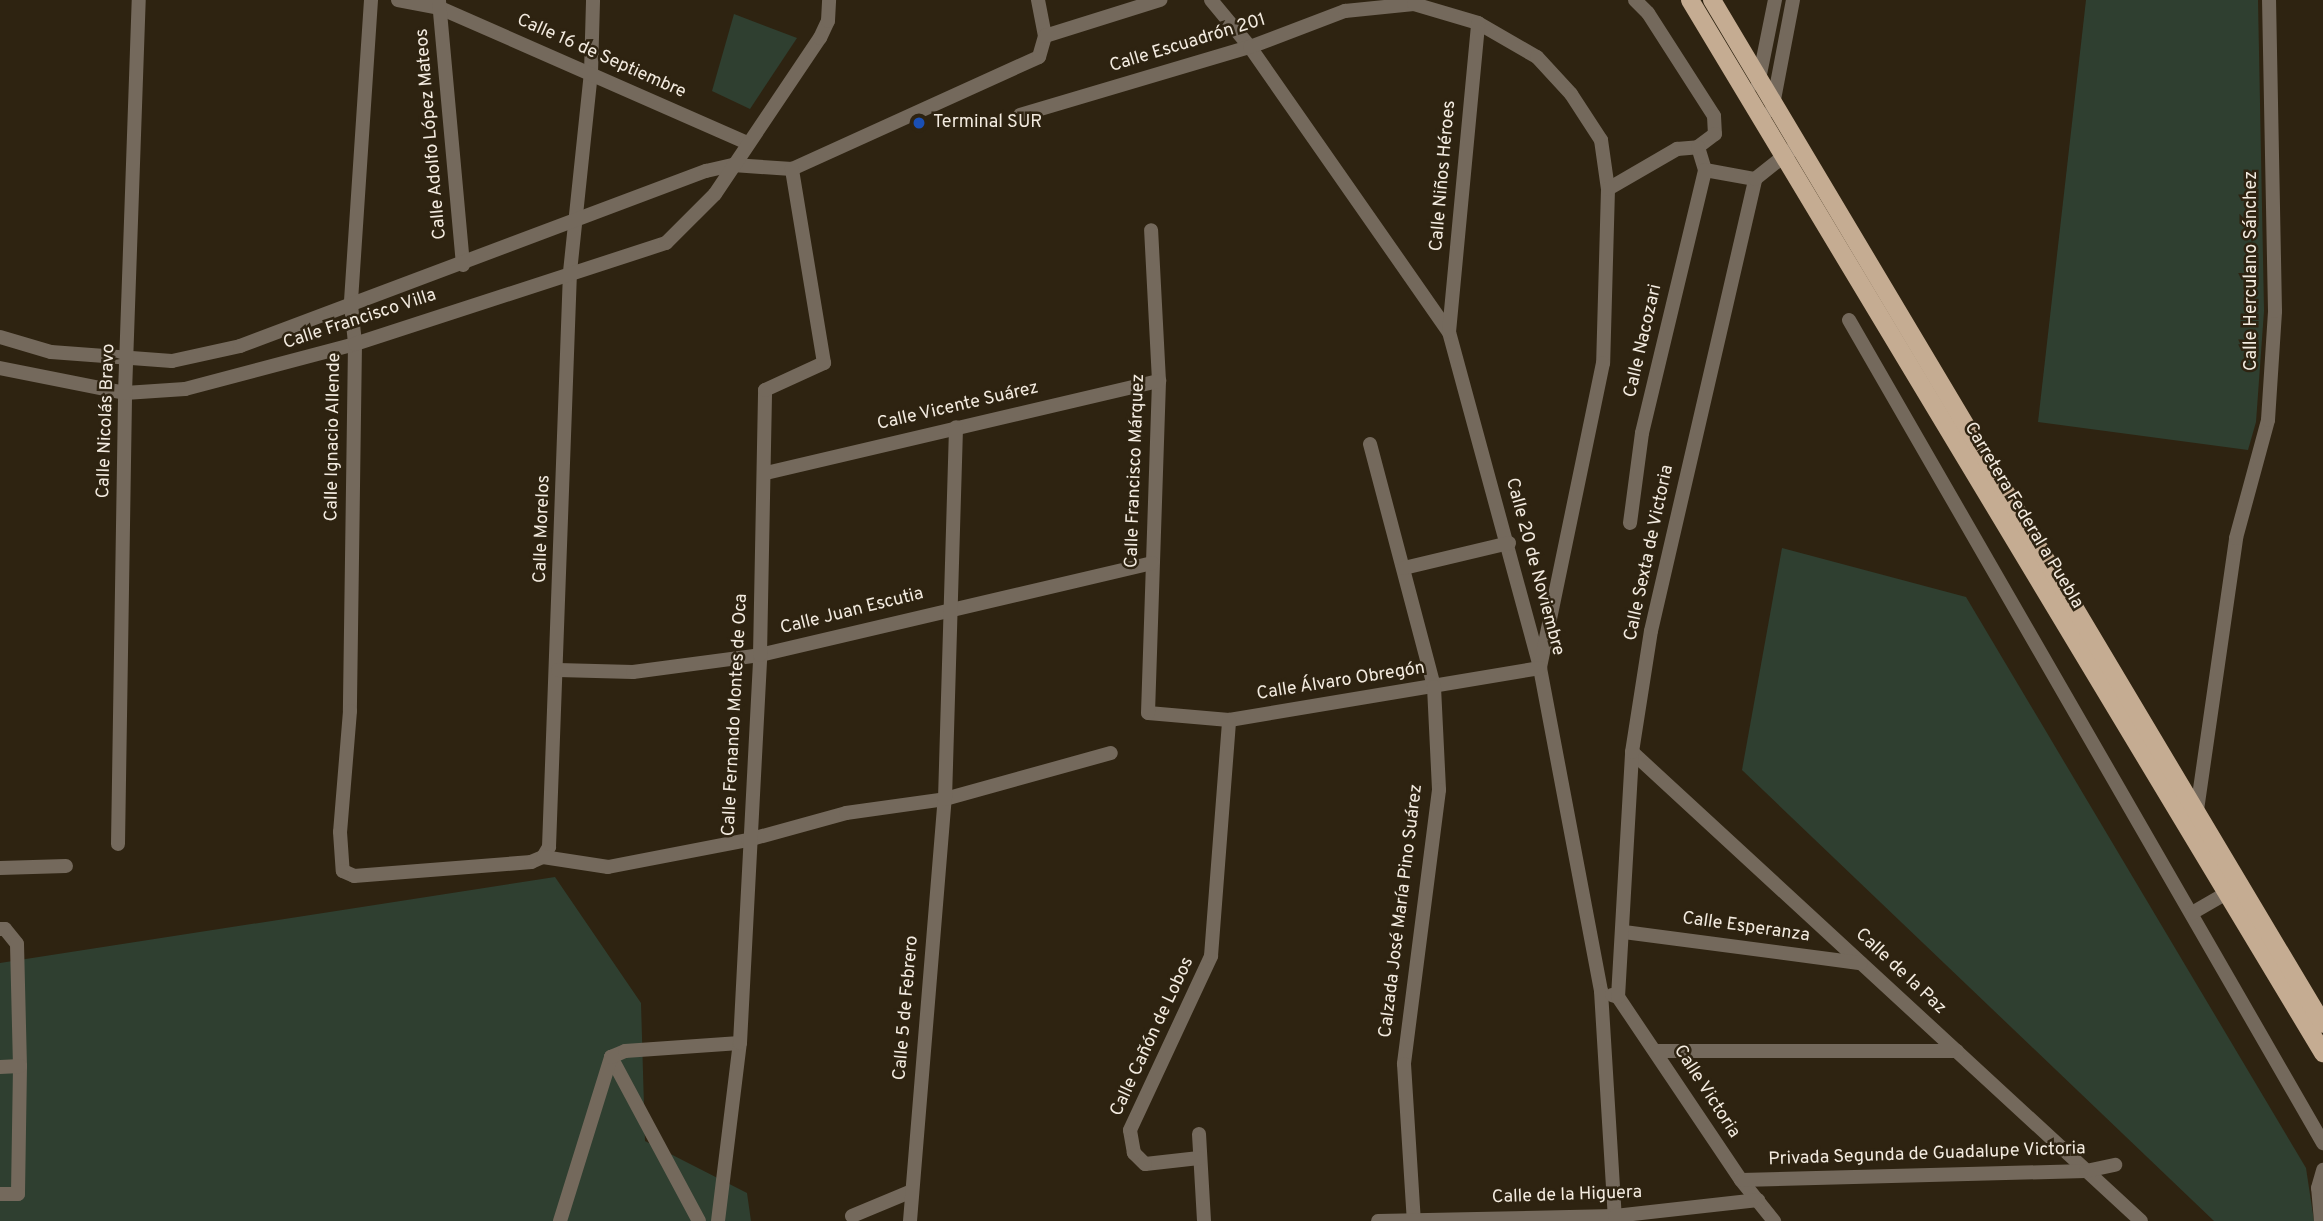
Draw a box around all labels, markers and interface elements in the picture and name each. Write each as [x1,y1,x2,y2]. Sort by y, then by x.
street label: Calle 16 de Septiembre [513,10,689,104]
street label: Calle Escuadrón 201 [1107,10,1269,78]
street label: Calle Adolfo López Mateos [412,27,452,241]
street label: Calle Niños Héroes [1427,100,1461,252]
place label: Terminal SUR [933,112,1042,134]
marker: Terminal SUR [911,115,927,131]
street label: Calle Herculano Sánchez [2241,171,2263,371]
street label: Calle Nacozari [1620,282,1668,400]
street label: Calle Francisco Villa [280,285,440,355]
street label: Calle Nicolás Bravo [94,343,120,499]
street label: Calle Ignacio Allende [322,352,346,522]
street label: Calle Francisco Márquez [1122,373,1150,569]
street label: Calle Vicente Suárez [875,378,1041,436]
street label: Carretera Federal a Puebla [1959,419,2087,613]
street label: Calle Sexta de Victoria [1621,463,1679,643]
street label: Calle Morelos [530,475,556,583]
street label: Calle 20 de Noviembre [1500,476,1568,658]
street label: Calle Juan Escutia [778,584,926,640]
street label: Calle Fernando Montes de Oca [719,593,753,837]
street label: Calle Álvaro Obregón [1255,658,1427,706]
street label: Calzada José María Pino Suárez [1376,783,1428,1039]
street label: Calle Esperanza [1681,908,1811,948]
street label: Calle de la Paz [1850,924,1950,1020]
street label: Calle 5 de Febrero [890,935,924,1081]
street label: Calle Cañón de Lobos [1107,954,1199,1120]
street label: Calle Victoria [1668,1041,1744,1143]
street label: Privada Segunda de Guadalupe Victoria [1768,1139,2086,1171]
street label: Calle de la Higuera [1492,1183,1642,1209]

